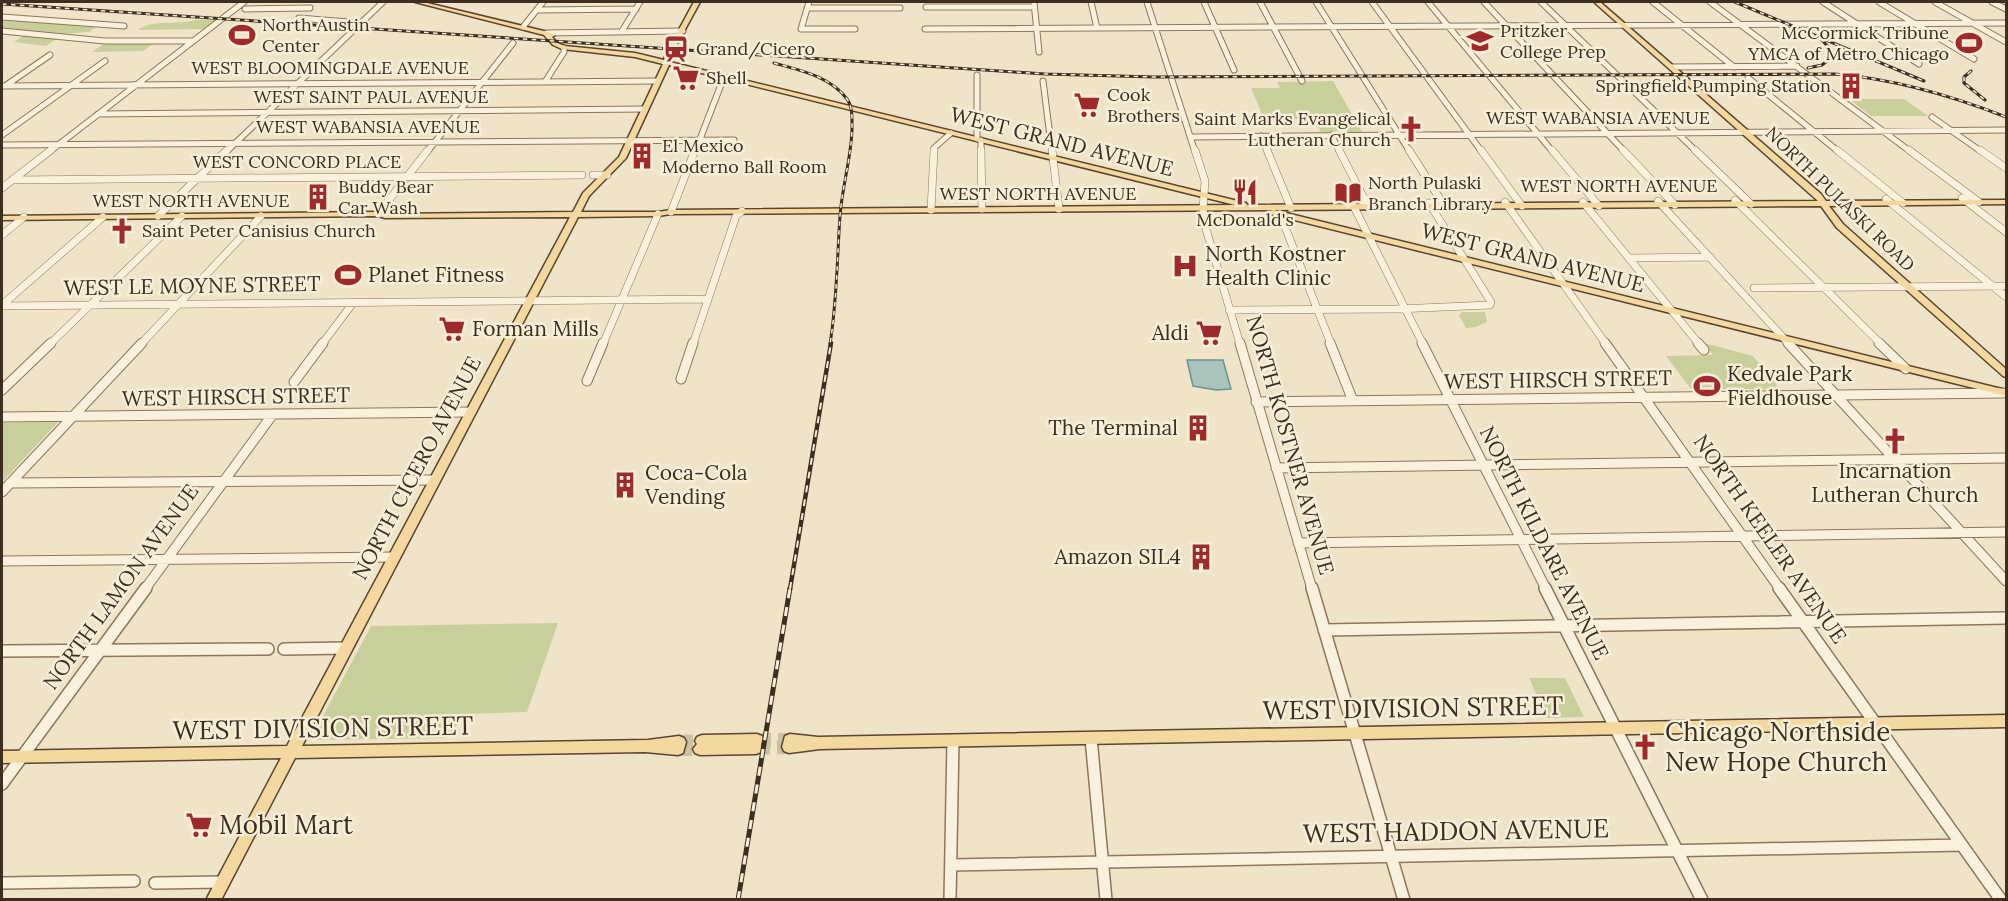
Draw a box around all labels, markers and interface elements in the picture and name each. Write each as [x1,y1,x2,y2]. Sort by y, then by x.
place label: North Austin Center [262,13,370,57]
place label: Pritzker College Prep [1500,19,1606,63]
sports icon: North Austin Center [227,20,257,50]
place label: McCormick Tribune YMCA of Metro Chicago [1747,21,1949,65]
school or university icon: Pritzker College Prep [1465,26,1495,56]
sports icon: McCormick Tribune YMCA of Metro Chicago [1954,28,1984,58]
station icon: Grand/Cicero [661,34,691,64]
place label: Grand/Cicero [696,37,815,60]
street label: WEST BLOOMINGDALE AVENUE [191,56,469,79]
supermarket icon: Shell [671,63,701,93]
place label: Shell [706,66,747,89]
building icon: Springfield Pumping Station [1836,71,1866,101]
place label: Springfield Pumping Station [1595,74,1831,97]
place label: Cook Brothers [1107,83,1180,127]
street label: WEST SAINT PAUL AVENUE [254,85,488,108]
supermarket icon: Cook Brothers [1072,90,1102,120]
street label: WEST GRAND AVENUE [948,101,1177,182]
street label: WEST WABANSIA AVENUE [1486,106,1710,129]
place label: Saint Marks Evangelical Lutheran Church [1194,107,1391,151]
church icon: Saint Marks Evangelical Lutheran Church [1396,114,1426,144]
street label: WEST WABANSIA AVENUE [256,115,480,138]
street label: NORTH PULASKI ROAD [1761,121,1920,276]
place label: El Mexico Moderno Ball Room [662,134,827,178]
building icon: El Mexico Moderno Ball Room [627,141,657,171]
street label: WEST CONCORD PLACE [193,150,401,173]
place label: North Pulaski Branch Library [1368,171,1493,215]
street label: WEST NORTH AVENUE [1521,174,1717,197]
place label: Buddy Bear Car Wash [338,175,434,219]
restaurant icon: McDonald's [1230,177,1260,207]
library icon: North Pulaski Branch Library [1333,178,1363,208]
building icon: Buddy Bear Car Wash [303,182,333,212]
street label: WEST NORTH AVENUE [940,182,1136,205]
street label: WEST NORTH AVENUE [93,189,289,212]
place label: McDonald's [1196,208,1294,231]
church icon: Saint Peter Canisius Church [107,216,137,246]
street label: WEST GRAND AVENUE [1419,217,1648,298]
place label: Saint Peter Canisius Church [142,219,376,242]
place label: North Kostner Health Clinic [1205,240,1346,291]
hospital icon: North Kostner Health Clinic [1170,251,1200,281]
sports icon: Planet Fitness [333,260,363,290]
place label: Planet Fitness [368,261,504,288]
street label: WEST LE MOYNE STREET [63,270,321,301]
street label: NORTH KOSTNER AVENUE [1240,312,1340,578]
supermarket icon: Forman Mills [437,314,467,344]
place label: Forman Mills [472,315,599,342]
supermarket icon: Aldi [1194,318,1224,348]
place label: Aldi [1151,319,1189,346]
street label: NORTH CICERO AVENUE [346,351,487,584]
place label: Kedvale Park Fieldhouse [1727,360,1853,411]
street label: WEST HIRSCH STREET [1444,364,1672,395]
sports icon: Kedvale Park Fieldhouse [1692,371,1722,401]
street label: WEST HIRSCH STREET [122,381,350,412]
building icon: The Terminal [1183,413,1213,443]
place label: The Terminal [1048,414,1178,441]
street label: NORTH KILDARE AVENUE [1474,421,1615,664]
church icon: Incarnation Lutheran Church [1880,426,1910,456]
street label: NORTH KEELER AVENUE [1688,429,1853,649]
place label: Incarnation Lutheran Church [1811,457,1979,508]
place label: Coca-Cola Vending [644,459,748,510]
building icon: Coca-Cola Vending [610,470,640,500]
street label: NORTH LAMON AVENUE [37,479,204,695]
building icon: Amazon SIL4 [1186,542,1216,572]
place label: Amazon SIL4 [1053,543,1181,570]
street label: WEST DIVISION STREET [1262,688,1564,727]
street label: WEST DIVISION STREET [172,708,474,747]
place label: Chicago Northside New Hope Church [1665,715,1890,778]
church icon: Chicago Northside New Hope Church [1630,732,1660,762]
place label: Mobil Mart [219,808,353,841]
supermarket icon: Mobil Mart [184,810,214,840]
street label: WEST HADDON AVENUE [1303,811,1609,850]

